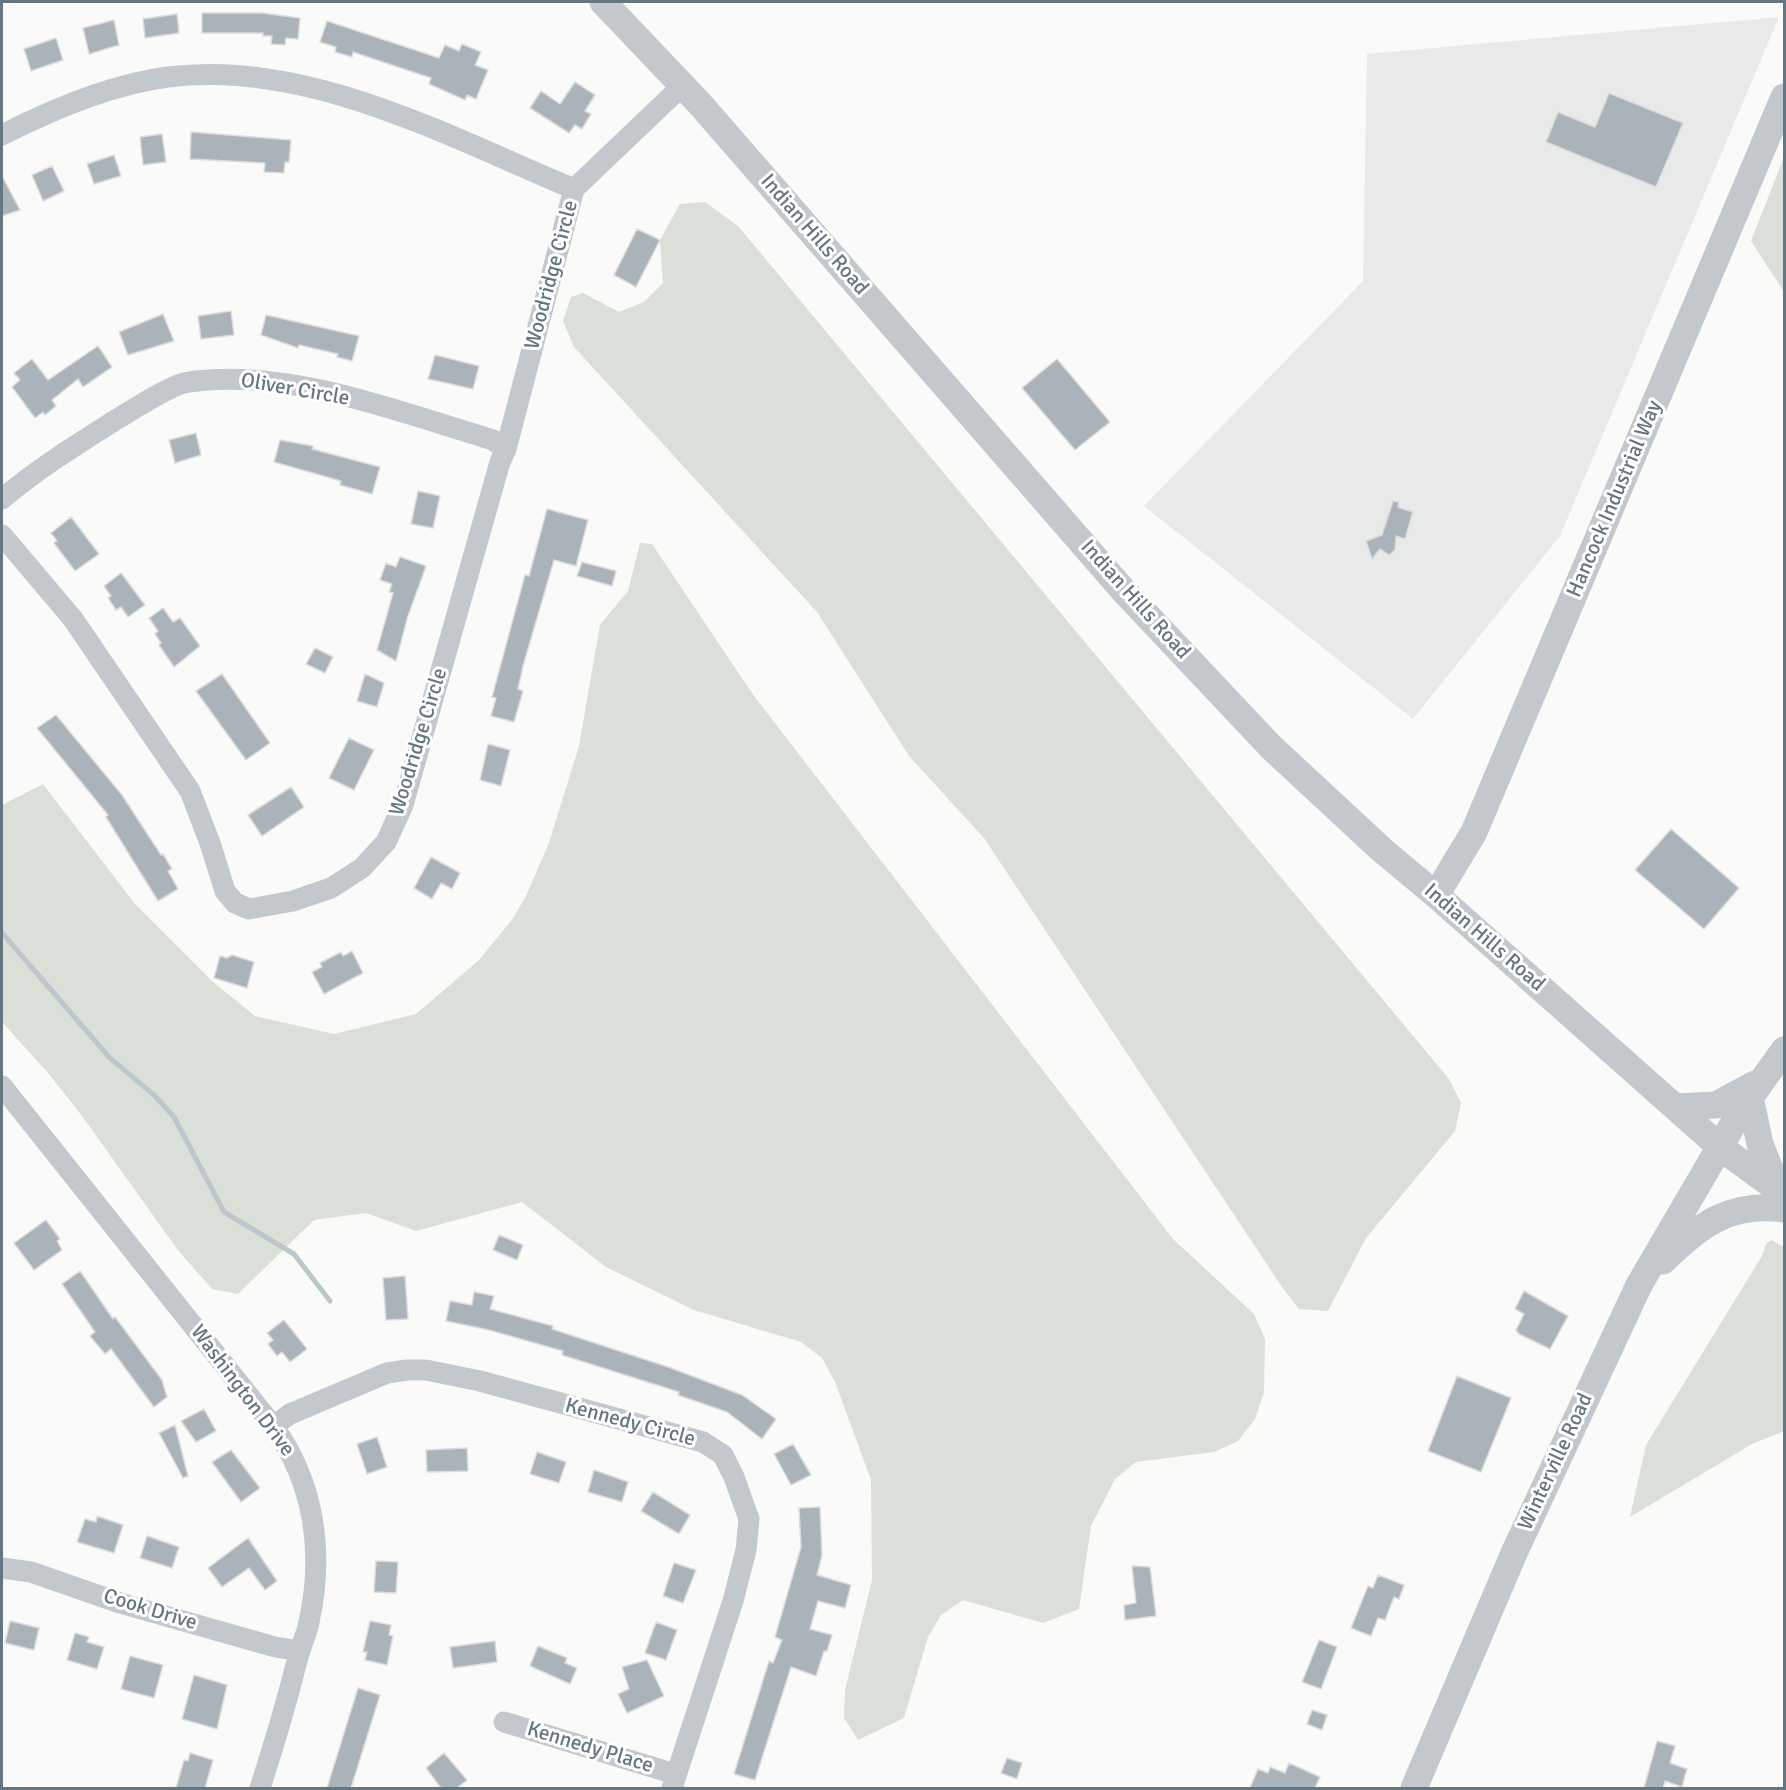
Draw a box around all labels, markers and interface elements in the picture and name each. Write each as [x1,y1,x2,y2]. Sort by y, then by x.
street label: Indian Hills Road [755,169,873,301]
street label: Woodridge Circle [520,198,584,352]
street label: Oliver Circle [239,368,351,412]
street label: Hancock Industrial Way [1562,397,1668,601]
street label: Indian Hills Road [1075,535,1195,665]
street label: Woodridge Circle [385,665,453,819]
street label: Indian Hills Road [1418,879,1550,997]
street label: Washington Drive [184,1320,300,1462]
street label: Winterville Road [1513,1390,1599,1534]
street label: Kennedy Circle [562,1394,698,1452]
street label: Cook Drive [100,1584,200,1636]
street label: Kennedy Place [524,1717,656,1779]

